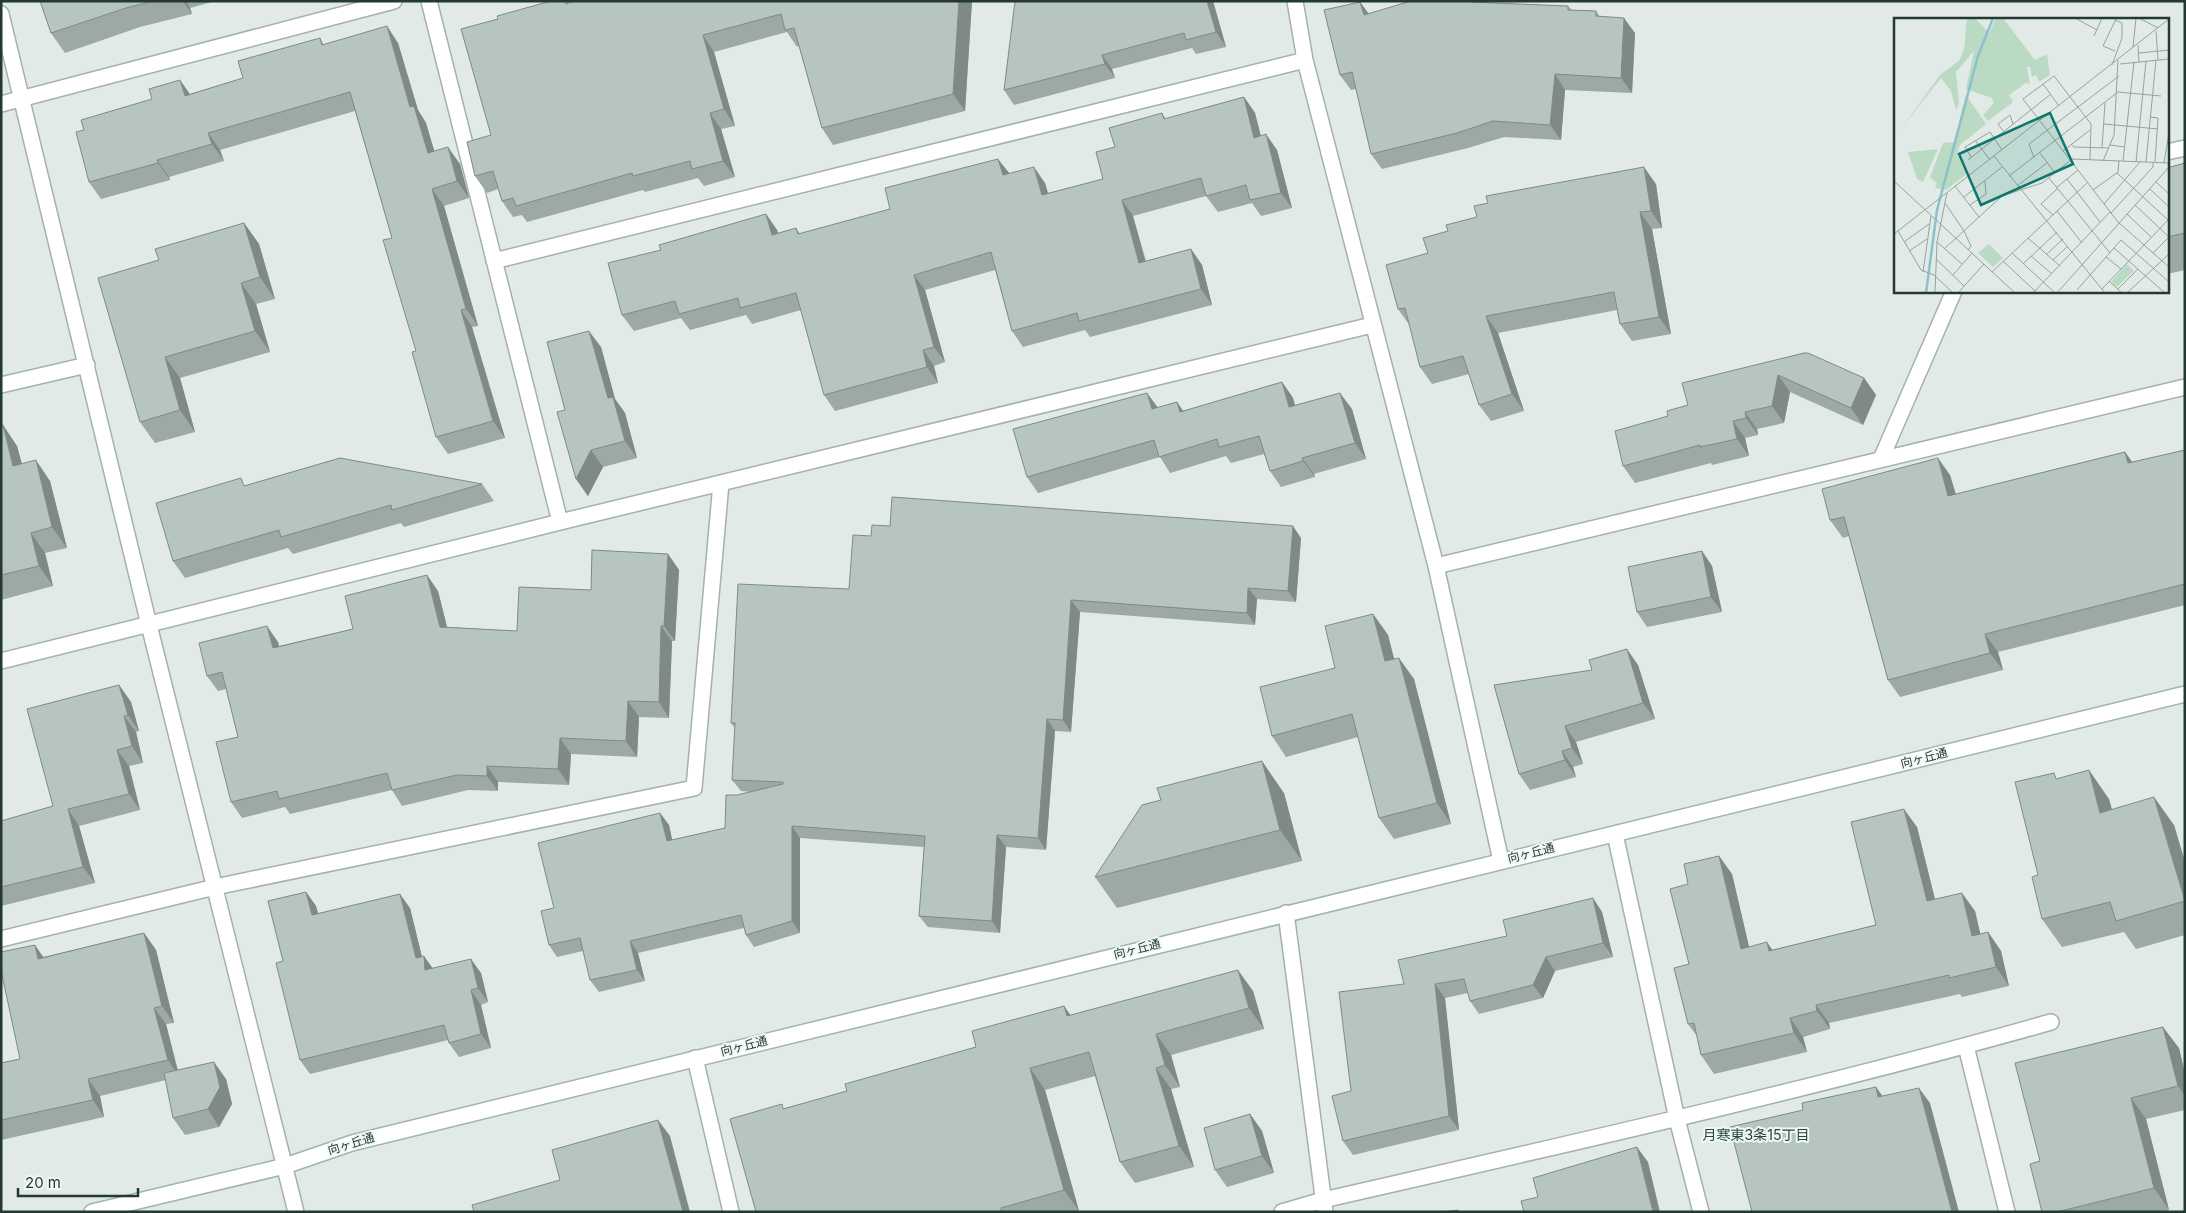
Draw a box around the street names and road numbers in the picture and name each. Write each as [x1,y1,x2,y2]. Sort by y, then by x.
street label: 向ヶ丘通 [1899,744,1949,771]
street label: 向ヶ丘通 [1506,839,1556,866]
street label: 向ヶ丘通 [1112,935,1162,962]
street label: 向ヶ丘通 [719,1032,769,1059]
street label: 向ヶ丘通 [326,1129,376,1158]

